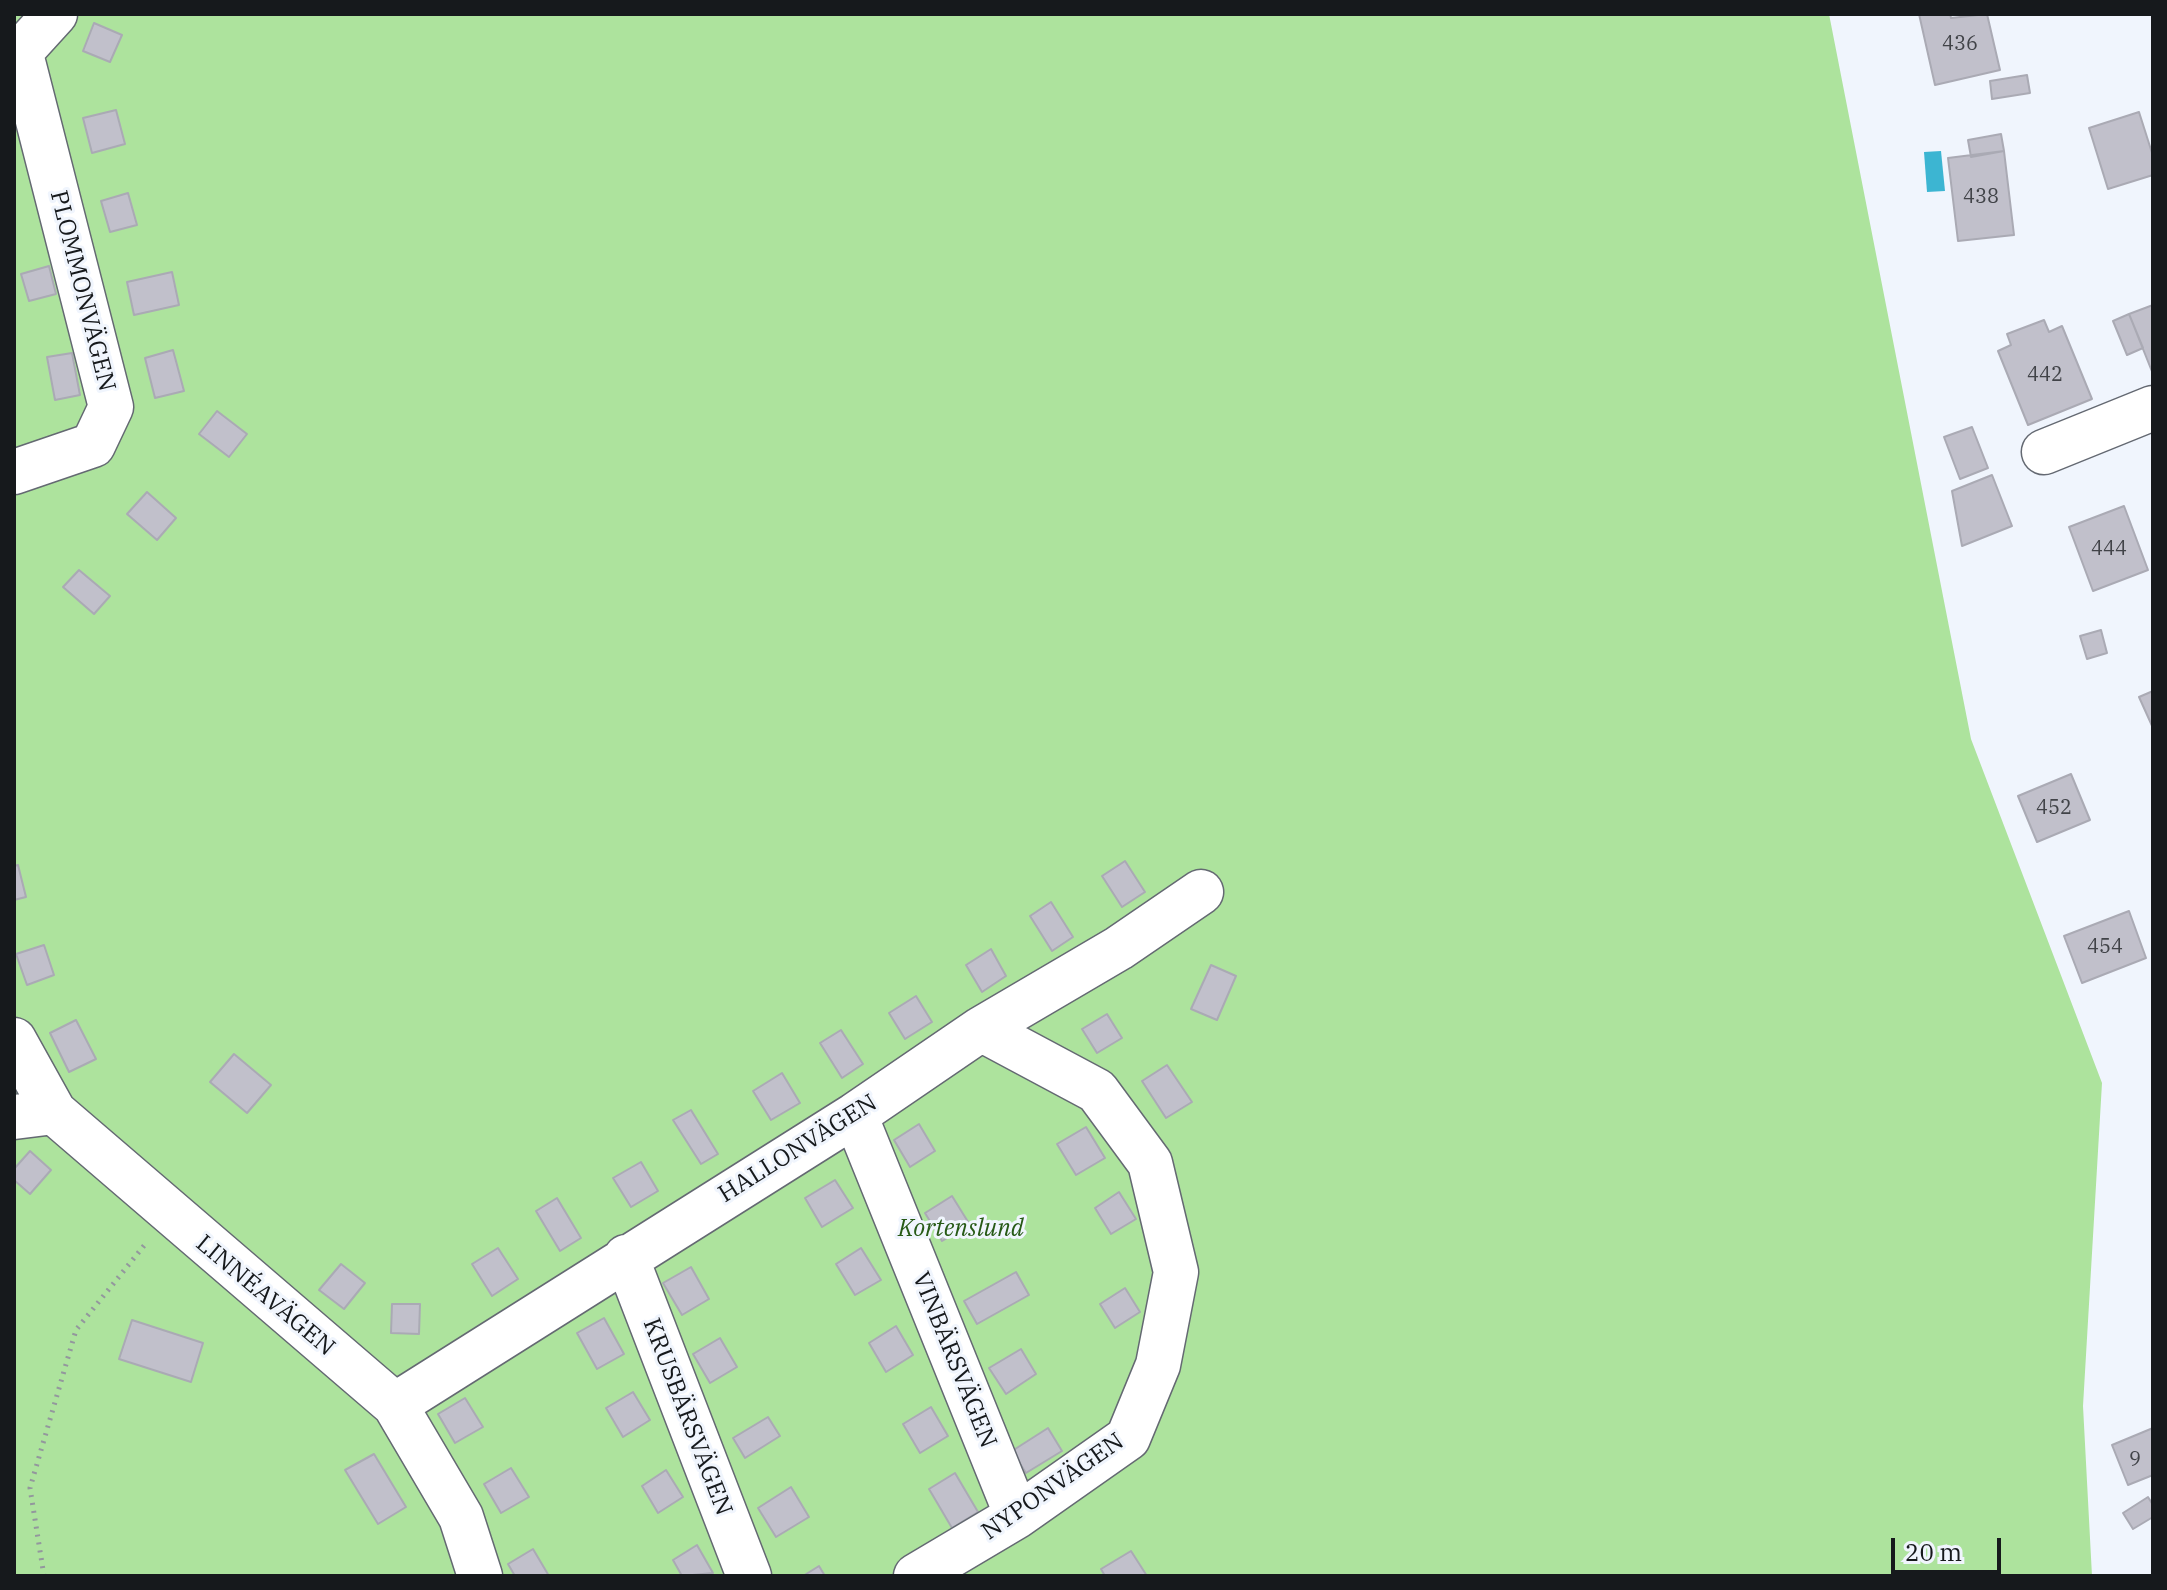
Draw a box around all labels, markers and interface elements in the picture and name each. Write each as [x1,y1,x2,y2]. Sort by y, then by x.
house number: 436 [1942,32,1978,56]
house number: 438 [1963,185,1999,209]
street label: PLOMMONVÄGEN [43,188,121,394]
house number: 442 [2027,363,2063,387]
house number: 444 [2091,537,2127,561]
house number: 452 [2036,796,2072,820]
house number: 454 [2087,935,2123,959]
street label: HALLONVÄGEN [713,1089,883,1209]
park label: Kortenslund [898,1215,1024,1243]
street label: LINNÉAVÄGEN [190,1230,340,1362]
street label: VINBÄRSVÄGEN [906,1268,1002,1452]
street label: KRUSBÄRSVÄGEN [636,1314,738,1520]
street label: NYPONVÄGEN [976,1427,1130,1547]
house number: 9 [2129,1448,2141,1472]
scale bar [1895,1522,2005,1572]
text: 20 m [1905,1536,1962,1568]

